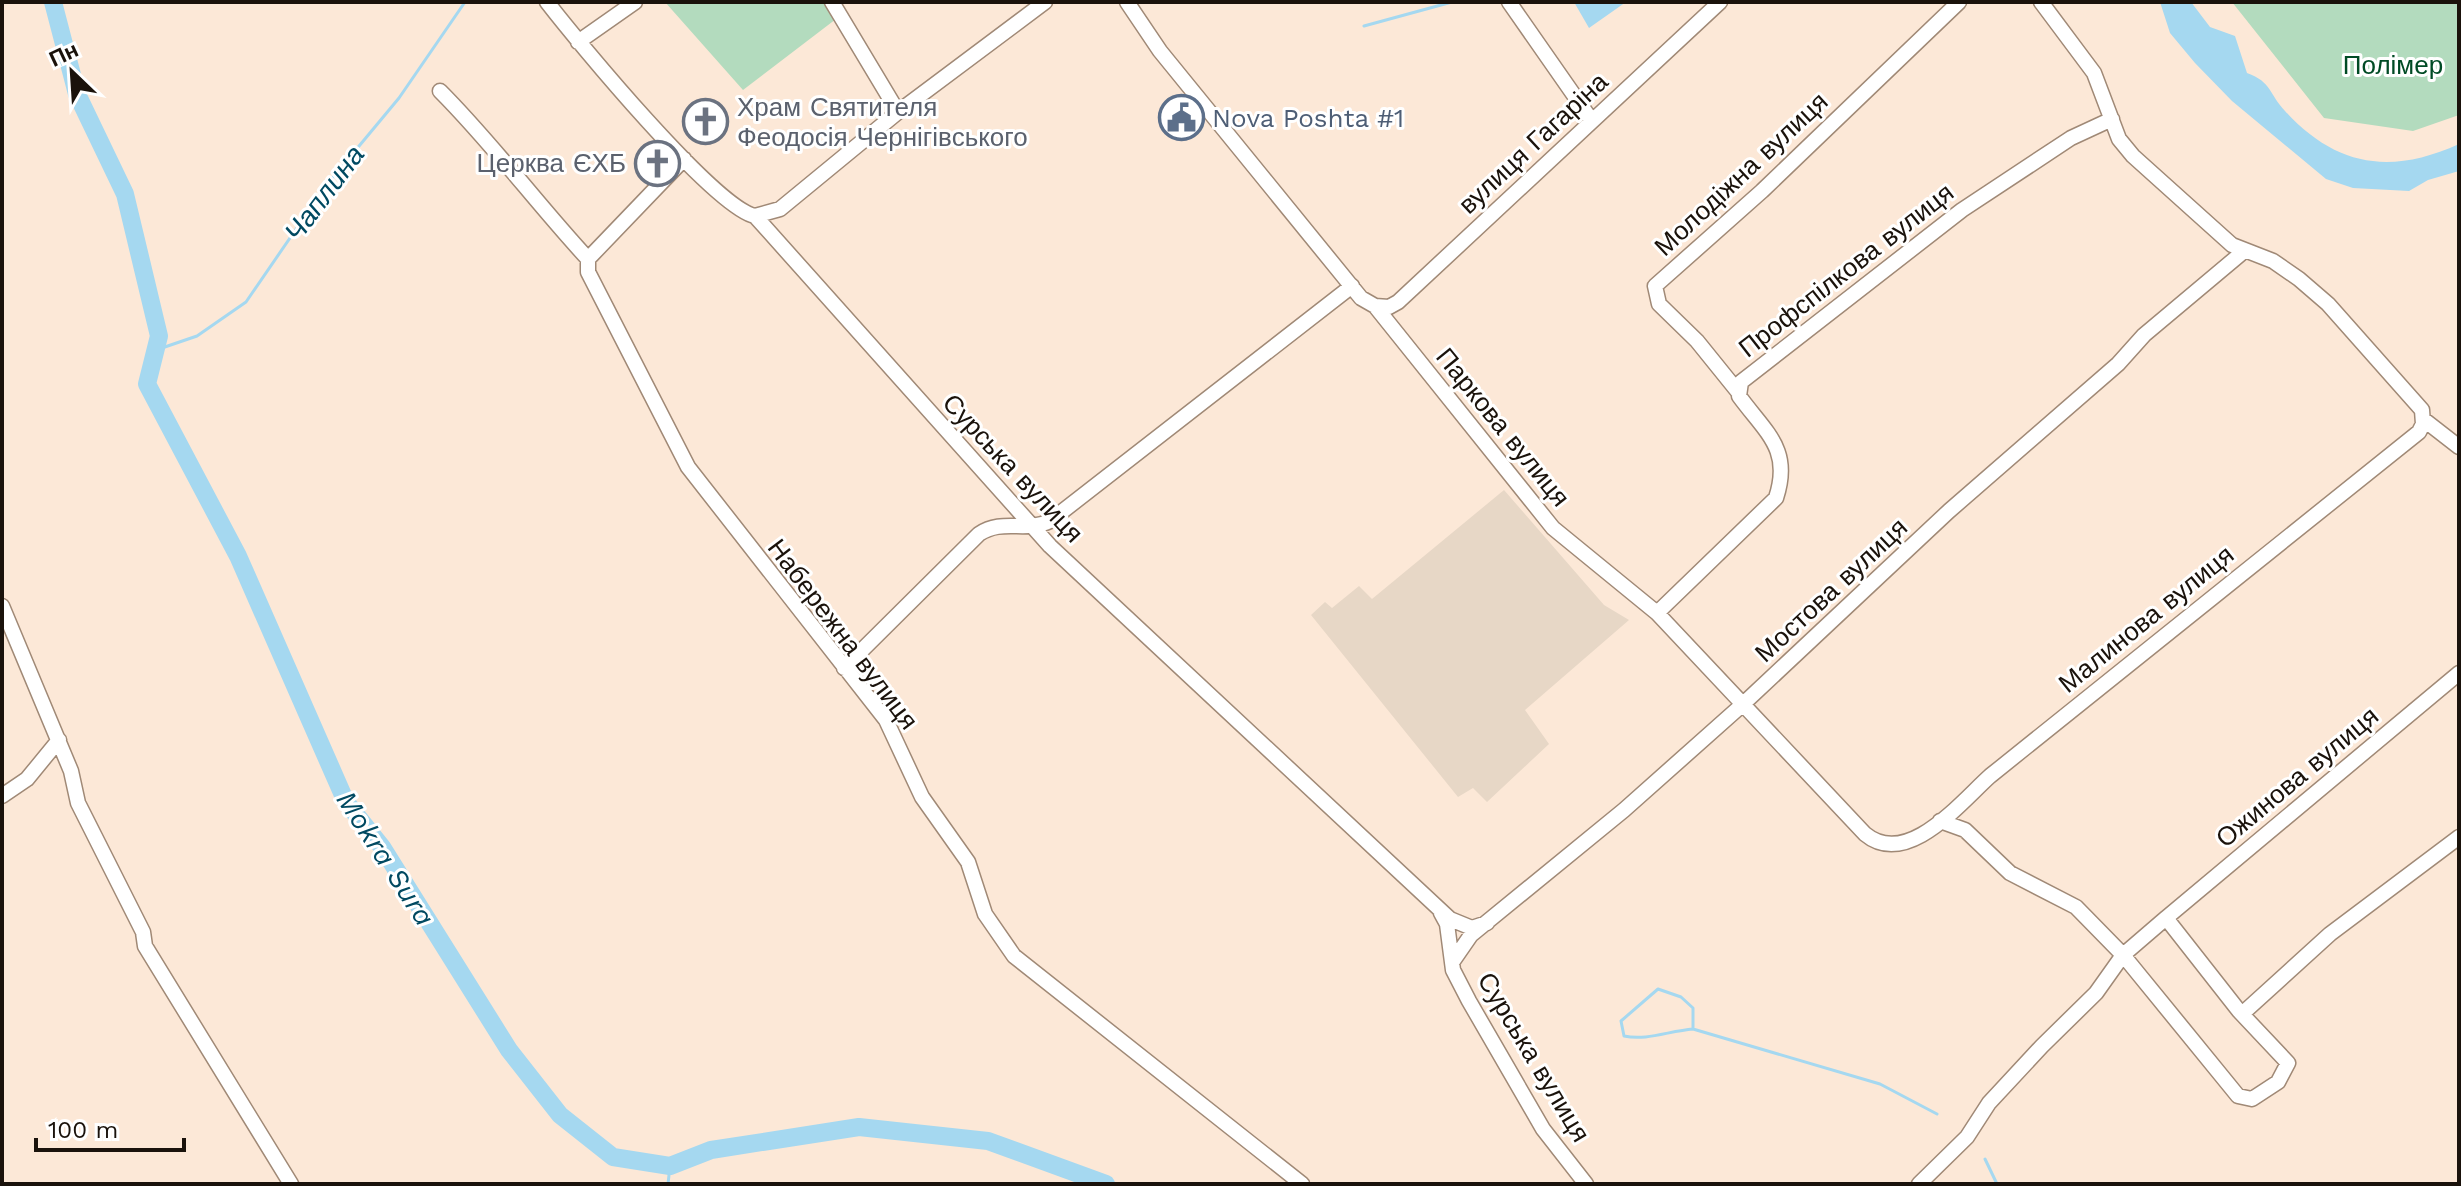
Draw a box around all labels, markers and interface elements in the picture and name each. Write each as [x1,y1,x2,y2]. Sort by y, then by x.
north arrow [32,32,112,112]
text: Пн [45,37,82,72]
park label: Полімер [2343,50,2443,80]
street label: вулиця Гагаріна [1452,66,1614,220]
street label: Молодіжна вулиця [1648,86,1834,262]
place label: Храм Святителя Феодосія Чернігівського [737,92,1028,152]
public building icon: Nova Poshta #1 [1157,94,1205,142]
church icon: Храм Святителя Феодосія Чернігівського [682,98,730,146]
place label: Nova Poshta #1 [1212,103,1404,133]
water label: Чаплина [278,139,371,248]
church icon: Церква ЄХБ [633,139,681,187]
place label: Церква ЄХБ [477,148,626,178]
street label: Профспілкова вулиця [1733,177,1959,363]
street label: Паркова вулиця [1430,342,1576,512]
street label: Сурська вулиця [937,388,1089,548]
street label: Мостова вулиця [1749,512,1913,668]
street label: Набережна вулиця [762,533,924,735]
street label: Малинова вулиця [2053,539,2239,699]
street label: Ожинова вулиця [2210,701,2384,853]
water label: Mokra Sura [330,785,441,932]
street label: Сурська вулиця [1472,967,1596,1147]
scale bar [36,1102,184,1152]
text: 100 m [48,1116,118,1144]

